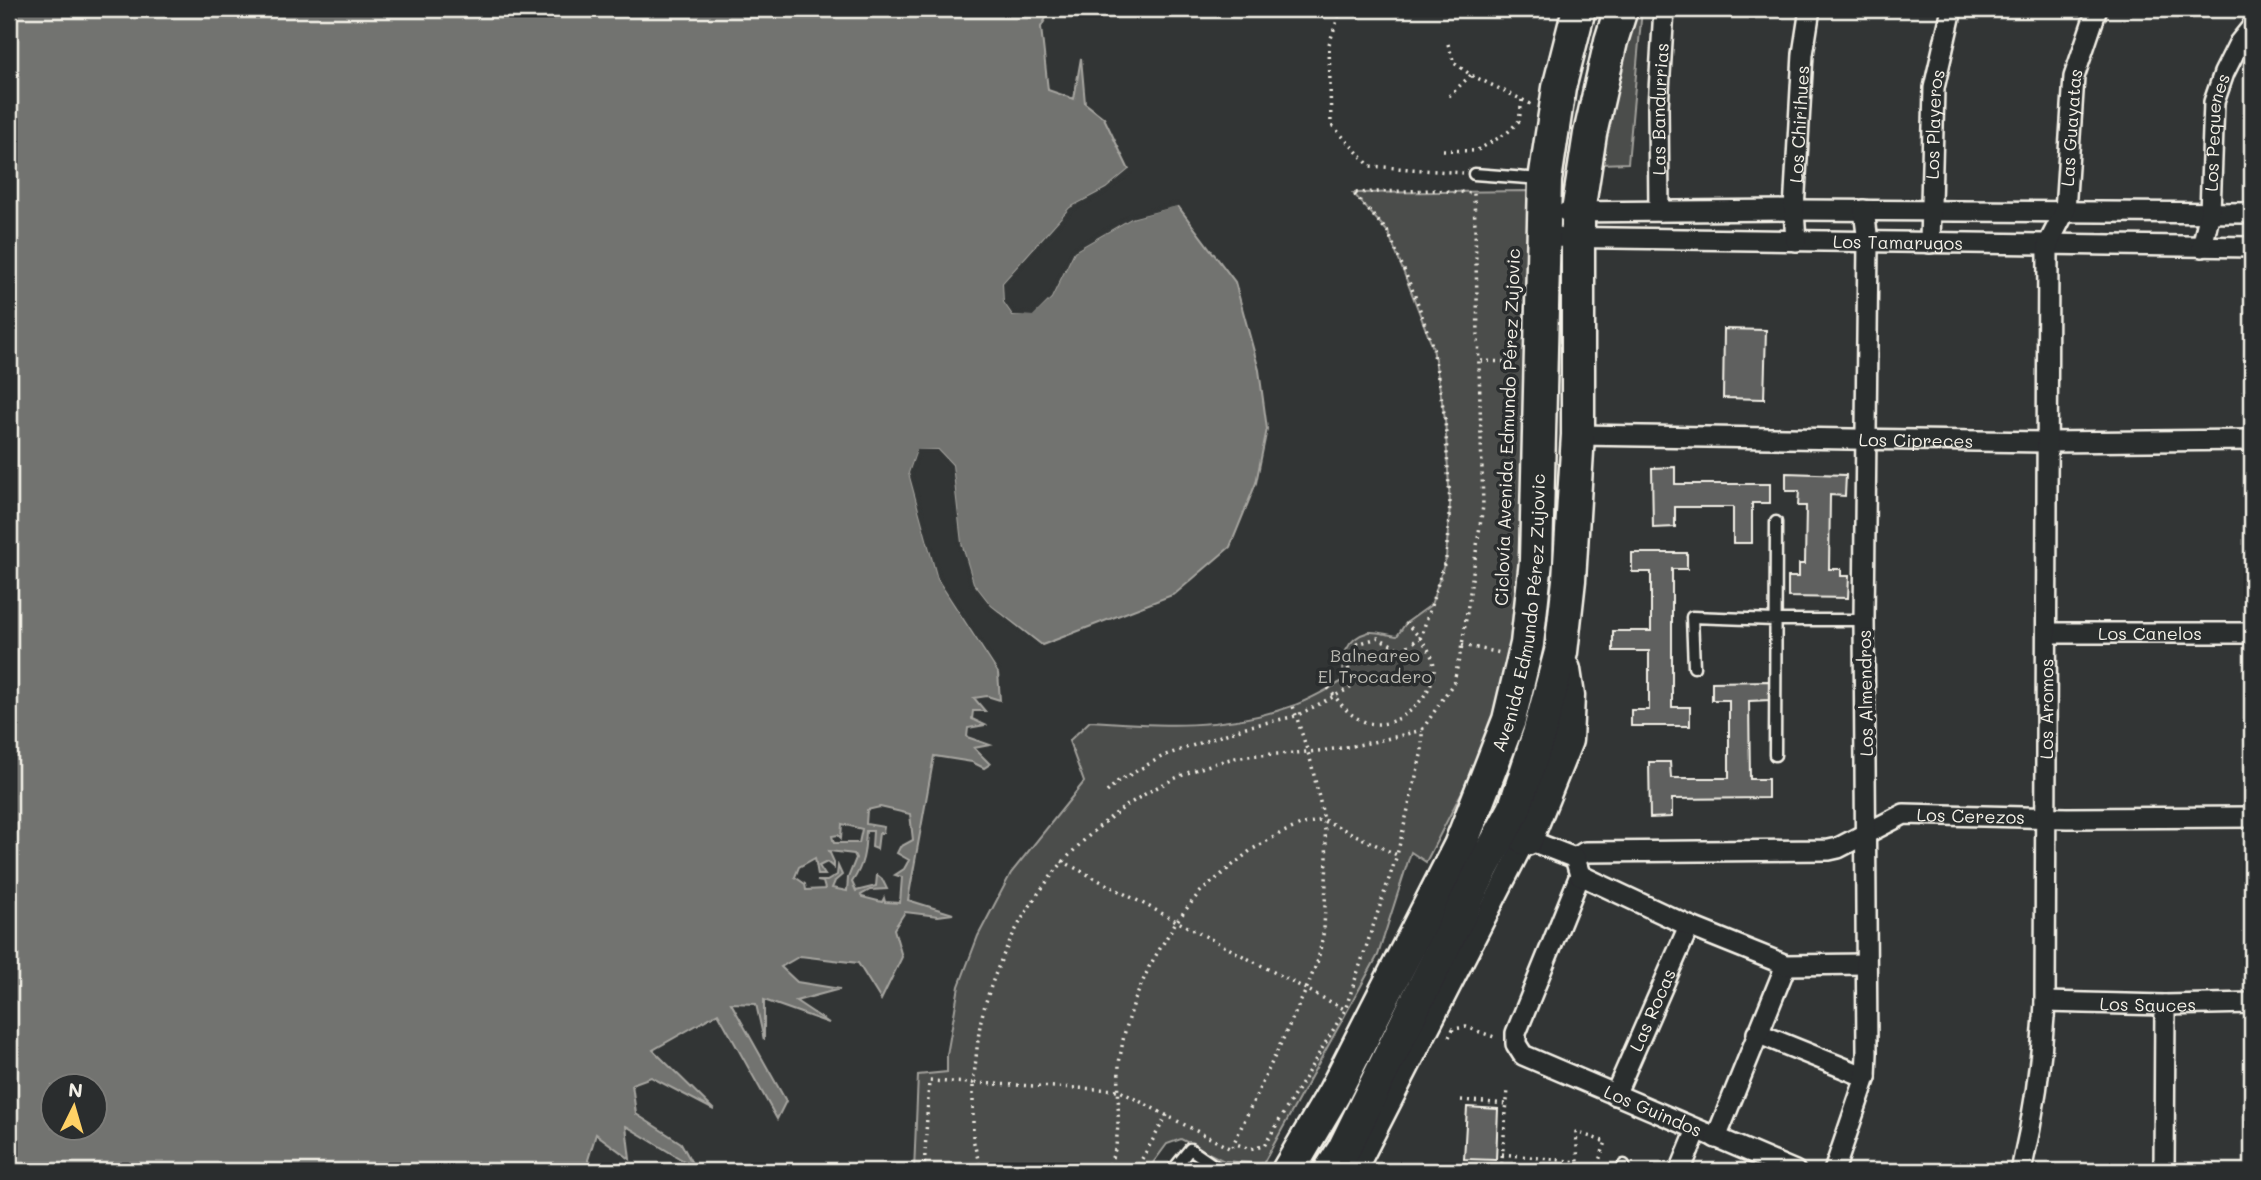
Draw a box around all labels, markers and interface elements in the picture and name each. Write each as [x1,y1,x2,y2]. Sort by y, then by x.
street label: Las Bandurrias [1646,42,1674,175]
street label: Los Chirihues [1784,65,1814,184]
street label: Las Guayatas [2055,65,2088,187]
street label: Los Playeros [1920,67,1950,180]
street label: Los Pequenes [2199,70,2235,192]
street label: Los Tamarugos [1833,229,1963,255]
street label: Ciclovía Avenida Edmundo Pérez Zujovic [1489,248,1525,606]
street label: Los Cipreces [1858,427,1974,453]
street label: Avenida Edmundo Pérez Zujovic [1486,474,1550,755]
street label: Los Canelos [2098,621,2202,645]
street label: Los Almendros [1852,629,1878,757]
park label: Balneareo El Trocadero [1318,643,1433,688]
street label: Los Aromos [2034,659,2058,759]
street label: Los Cerezos [1916,802,2025,829]
street label: Las Rocas [1624,965,1681,1055]
street label: Los Sauces [2099,991,2196,1017]
north arrow [38,1072,108,1142]
text: N [67,1076,84,1103]
street label: Los Guindos [1601,1079,1706,1142]

